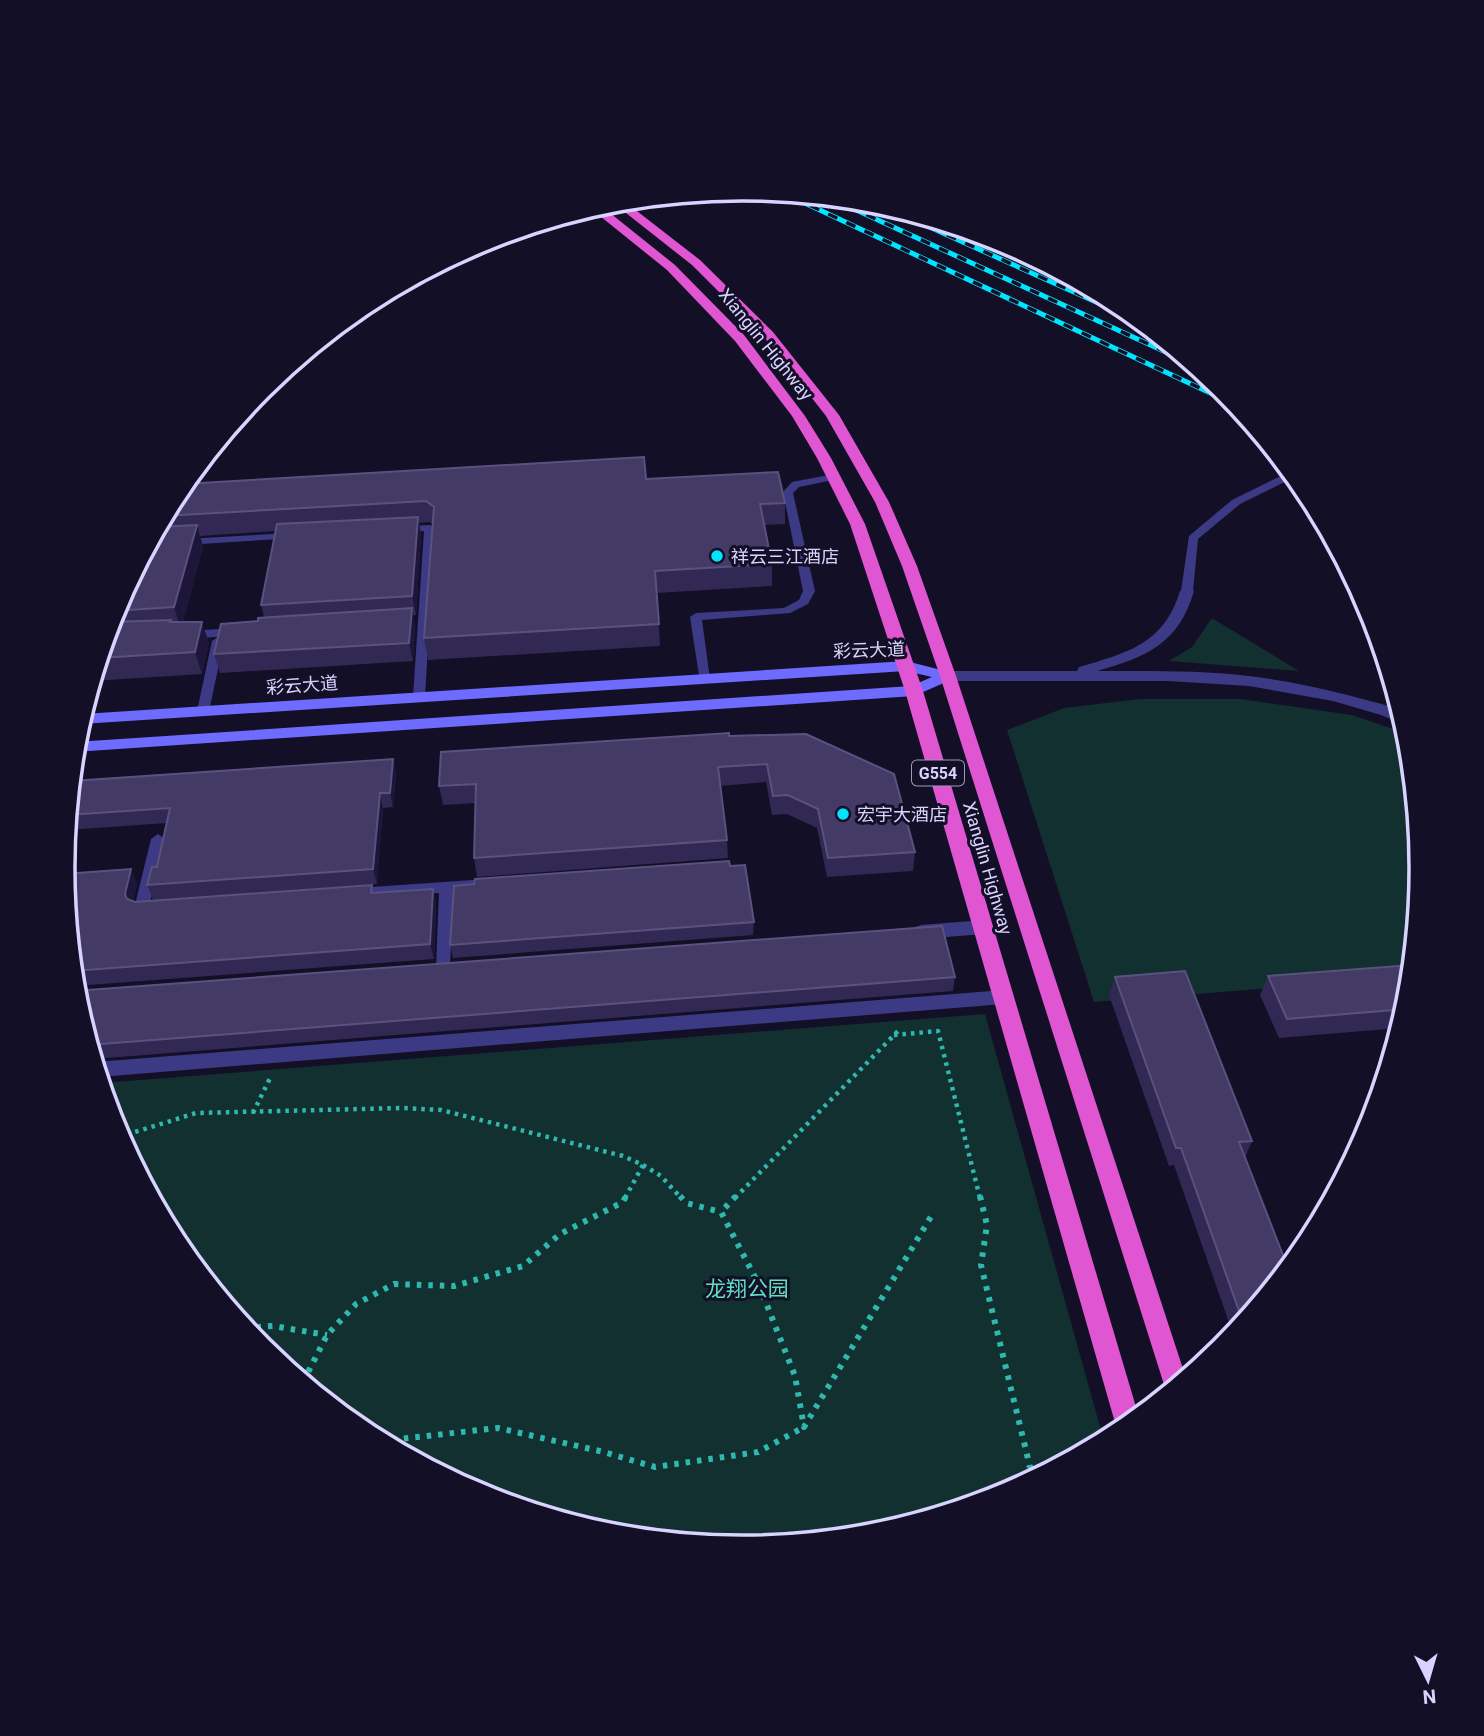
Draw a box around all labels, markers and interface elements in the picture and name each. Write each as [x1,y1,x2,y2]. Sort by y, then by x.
street label: Xianglin Highway [715,284,818,404]
place label: 祥云三江酒店 [731,546,839,567]
marker: 祥云三江酒店 [709,548,725,564]
street label: 彩云大道 [833,638,905,662]
street label: 彩云大道 [265,672,339,698]
road number: G554 [912,760,964,786]
street label: Xianglin Highway [959,799,1017,937]
place label: 宏宇大酒店 [857,804,947,825]
marker: 宏宇大酒店 [835,806,851,822]
park label: 龙翔公园 [705,1277,789,1301]
north arrow [1393,1645,1463,1715]
text: N [1422,1684,1437,1708]

